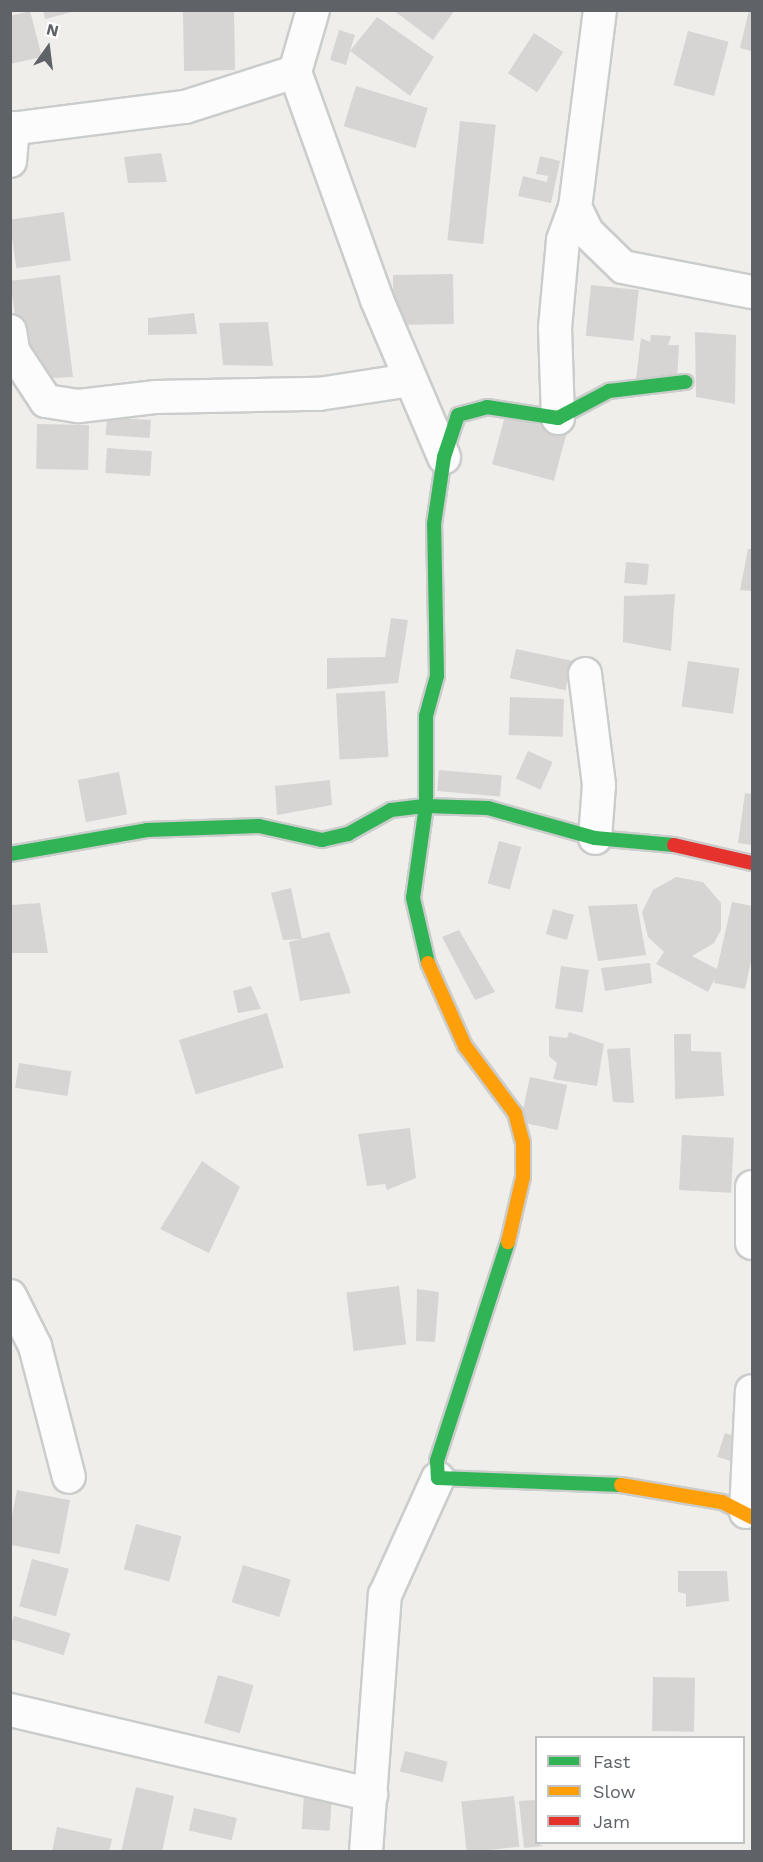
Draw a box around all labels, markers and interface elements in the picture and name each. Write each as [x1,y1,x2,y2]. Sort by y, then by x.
north arrow [18,18,78,78]
text: N [44,19,61,41]
legend [535,1736,745,1844]
text: Fast [593,1751,630,1772]
text: Slow [593,1781,636,1802]
text: Jam [593,1811,630,1832]

